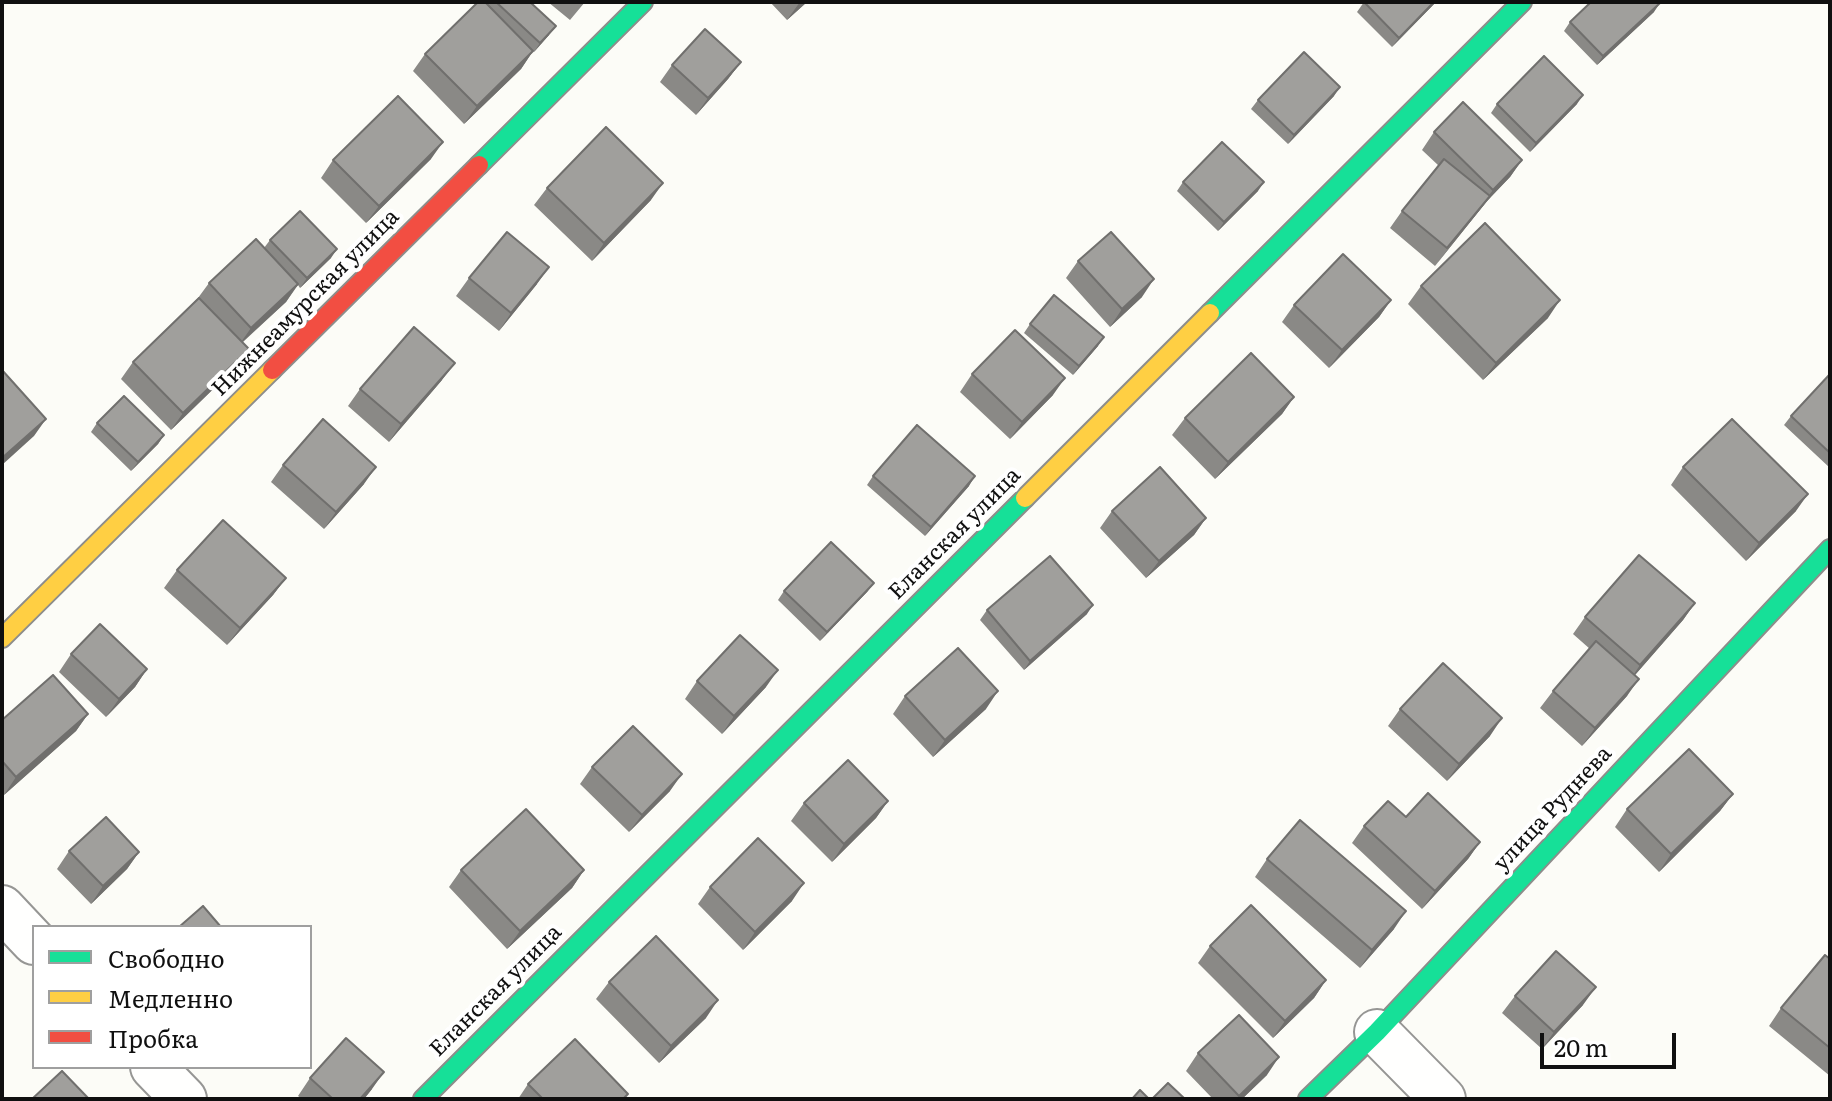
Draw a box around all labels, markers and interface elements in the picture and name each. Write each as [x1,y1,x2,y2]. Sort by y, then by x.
street label: Нижнеамурская улица [207,204,405,402]
street label: Еланская улица [884,463,1026,605]
street label: улица Руднева [1488,741,1618,877]
street label: Еланская улица [425,920,567,1062]
legend [32,925,312,1069]
text: Свободно [108,940,225,975]
text: Медленно [108,980,233,1015]
scale bar [1544,1017,1680,1067]
text: Пробка [108,1020,198,1055]
text: 20 m [1554,1029,1608,1064]

